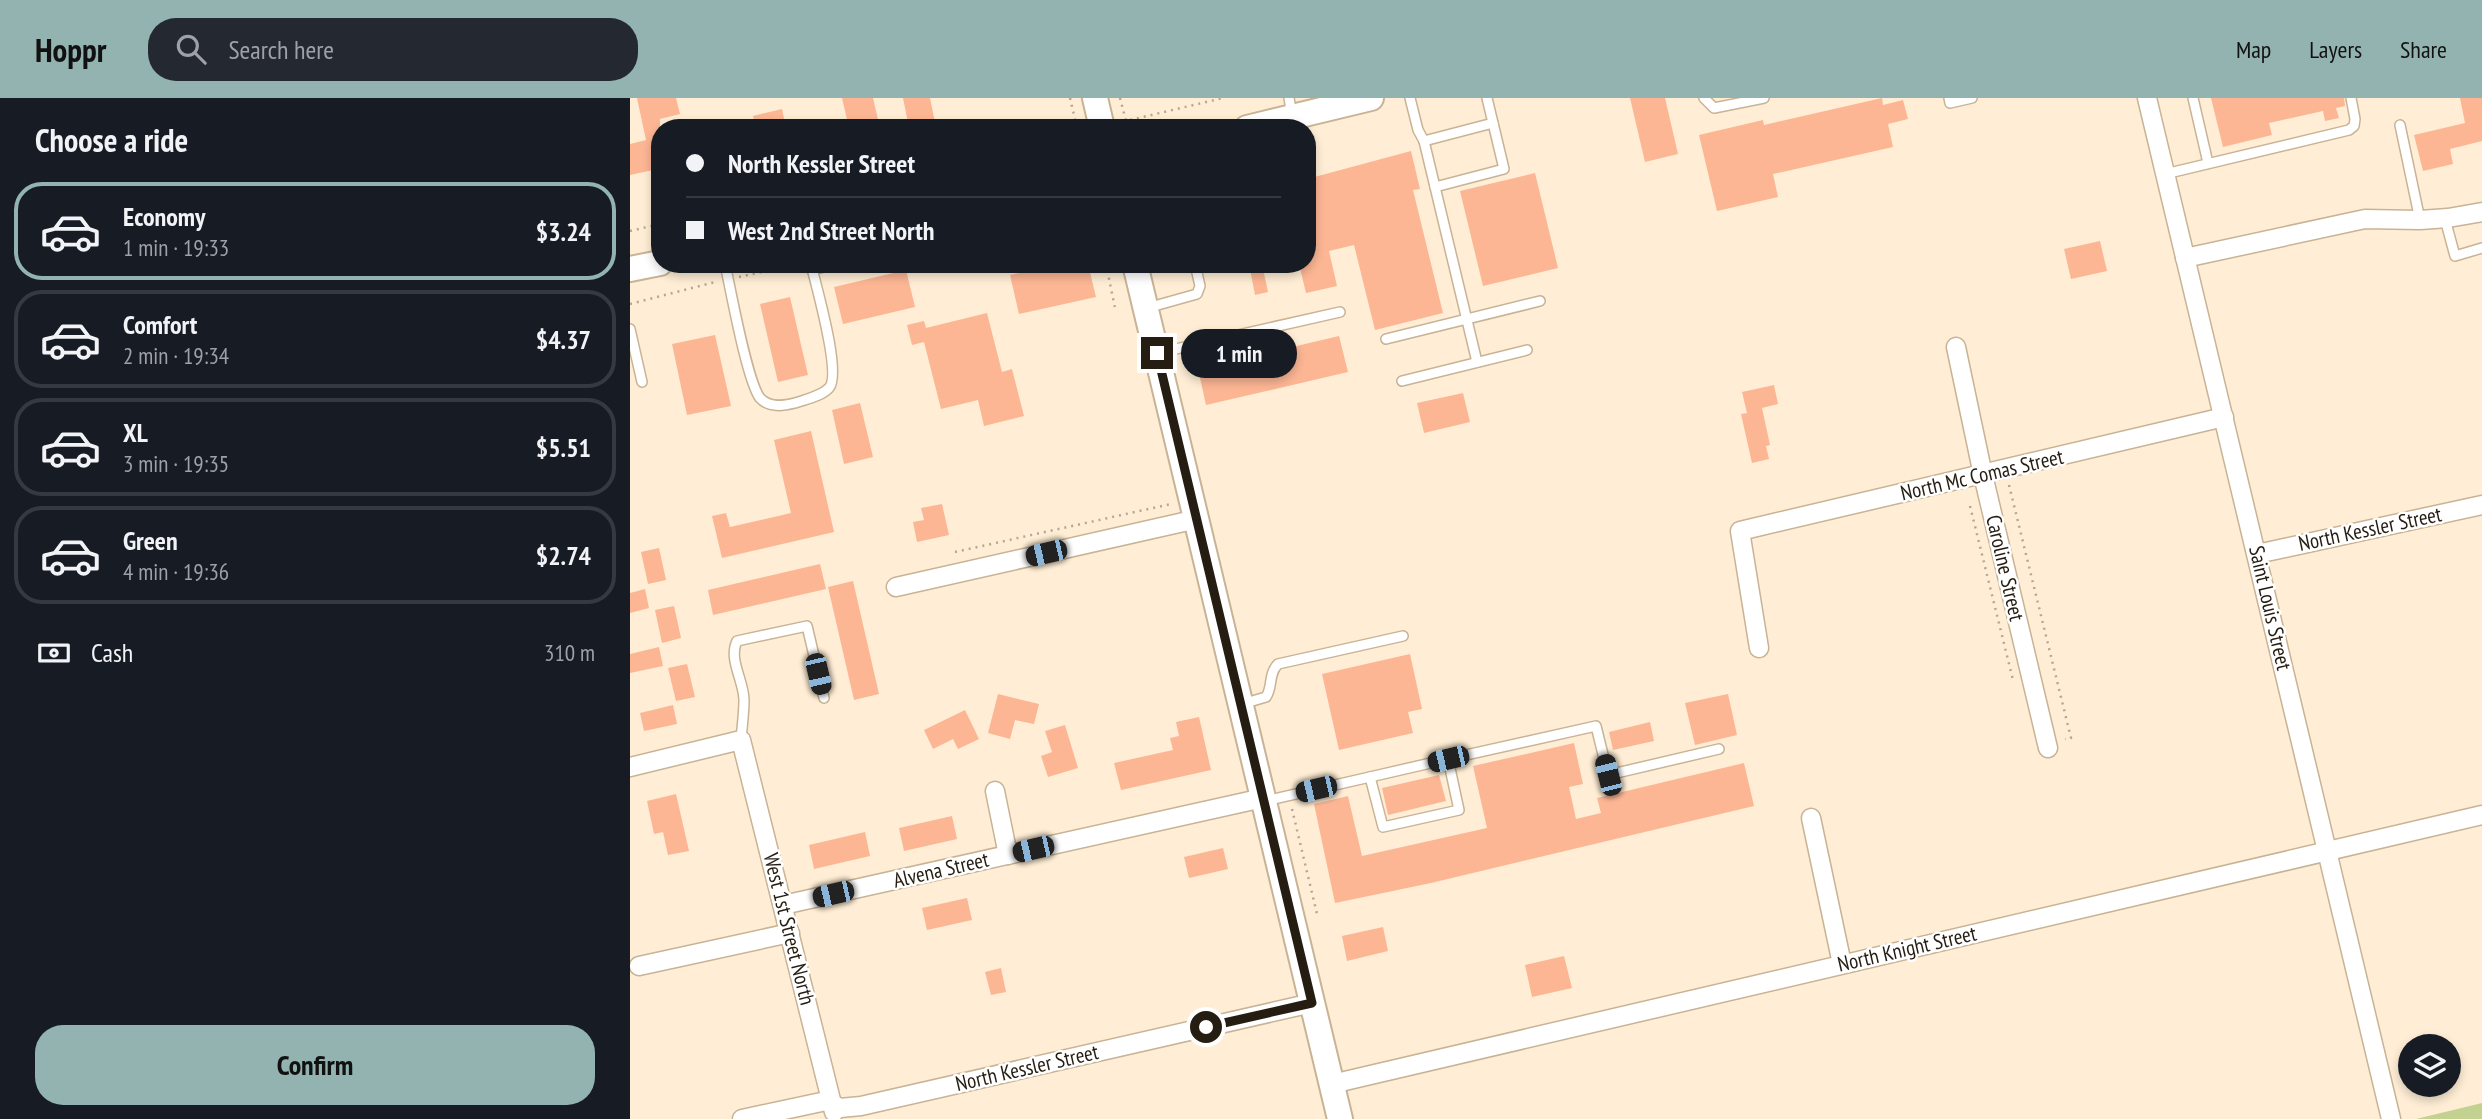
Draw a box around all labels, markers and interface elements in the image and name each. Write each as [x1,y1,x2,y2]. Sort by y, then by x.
search box [148,18,638,81]
text: Hoppr [35,28,106,71]
icon: search [172,30,210,68]
text: Search here [228,33,334,66]
text: Map [2236,34,2271,65]
text: Layers [2309,34,2362,65]
text: Share [2400,34,2447,65]
text: Choose a ride [35,119,188,161]
text: North Kessler Street [728,147,915,180]
icon: car [39,200,102,263]
text: Economy [123,200,205,233]
text: West 2nd Street North [728,214,934,247]
text: $3.24 [536,215,591,248]
text: 1 min · 19:33 [123,233,229,262]
icon: car [39,308,102,371]
text: Comfort [123,308,197,341]
text: $4.37 [536,323,591,356]
callout: 1 min [1182,328,1297,378]
route end [1141,337,1173,369]
text: 1 min [1216,339,1262,368]
text: 2 min · 19:34 [123,341,229,370]
icon: car [39,416,102,479]
text: XL [123,416,148,449]
text: $5.51 [536,431,591,464]
street label: North Mc Comas Street [1898,443,2066,506]
text: 3 min · 19:35 [123,449,229,478]
street label: North Kessler Street [2296,500,2444,557]
street label: Caroline Street [1980,512,2031,624]
icon: car [39,524,102,587]
text: Green [123,524,178,557]
car [1024,538,1069,568]
text: $2.74 [536,539,591,572]
street label: Saint Louis Street [2243,543,2298,673]
text: 4 min · 19:36 [123,557,229,586]
icon: cash [35,634,73,672]
text: Cash [91,636,133,669]
text: 310 m [544,638,595,667]
car [804,651,833,697]
car [1426,744,1471,774]
car [1593,752,1624,798]
car [1294,774,1339,804]
car [1011,834,1056,864]
street label: Alvena Street [890,845,991,894]
street label: West 1st Street North [758,850,821,1008]
car [811,879,856,909]
street label: North Knight Street [1835,919,1979,978]
route start [1190,1011,1222,1043]
button: Confirm [35,1025,595,1105]
map controls [2398,1034,2461,1097]
button: layers [2398,1034,2461,1097]
street label: North Kessler Street [953,1038,1101,1097]

